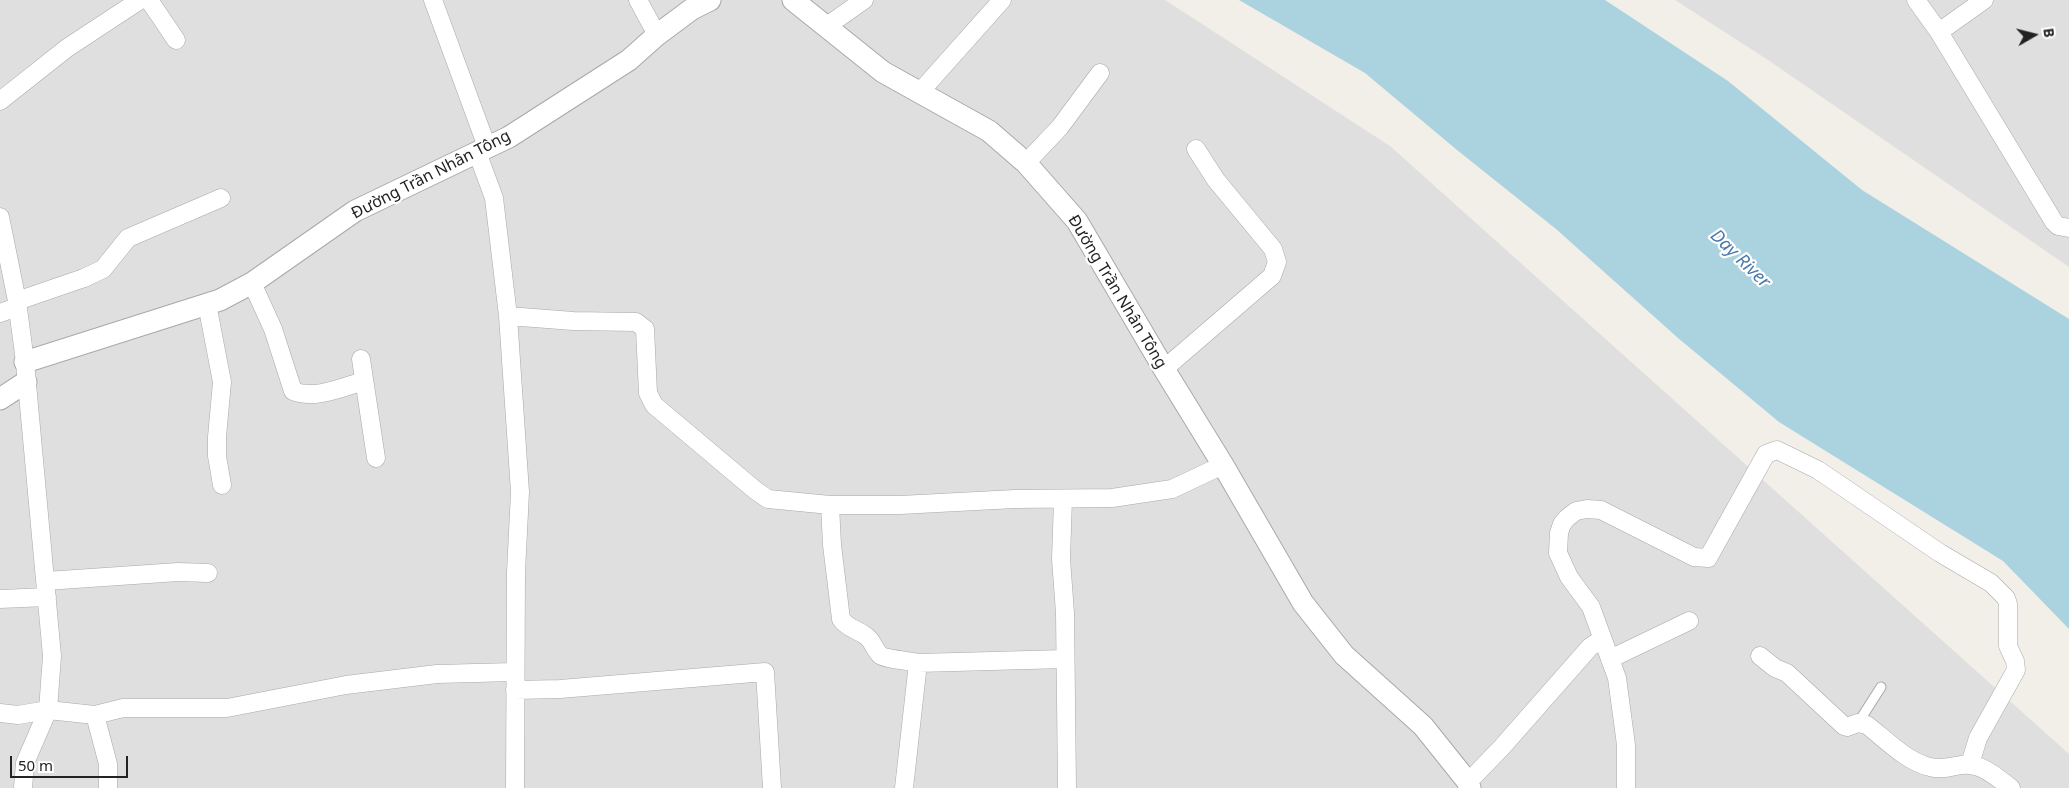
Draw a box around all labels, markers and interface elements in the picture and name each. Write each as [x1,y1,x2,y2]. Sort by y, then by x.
north arrow [2009,10,2059,60]
text: B [2039,27,2059,39]
street label: Đường Trần Nhân Tông [348,127,514,223]
street label: Đường Trần Nhân Tông [1063,212,1171,372]
water label: Day River [1706,225,1774,293]
scale bar [12,746,130,778]
text: 50 m [18,755,53,775]

